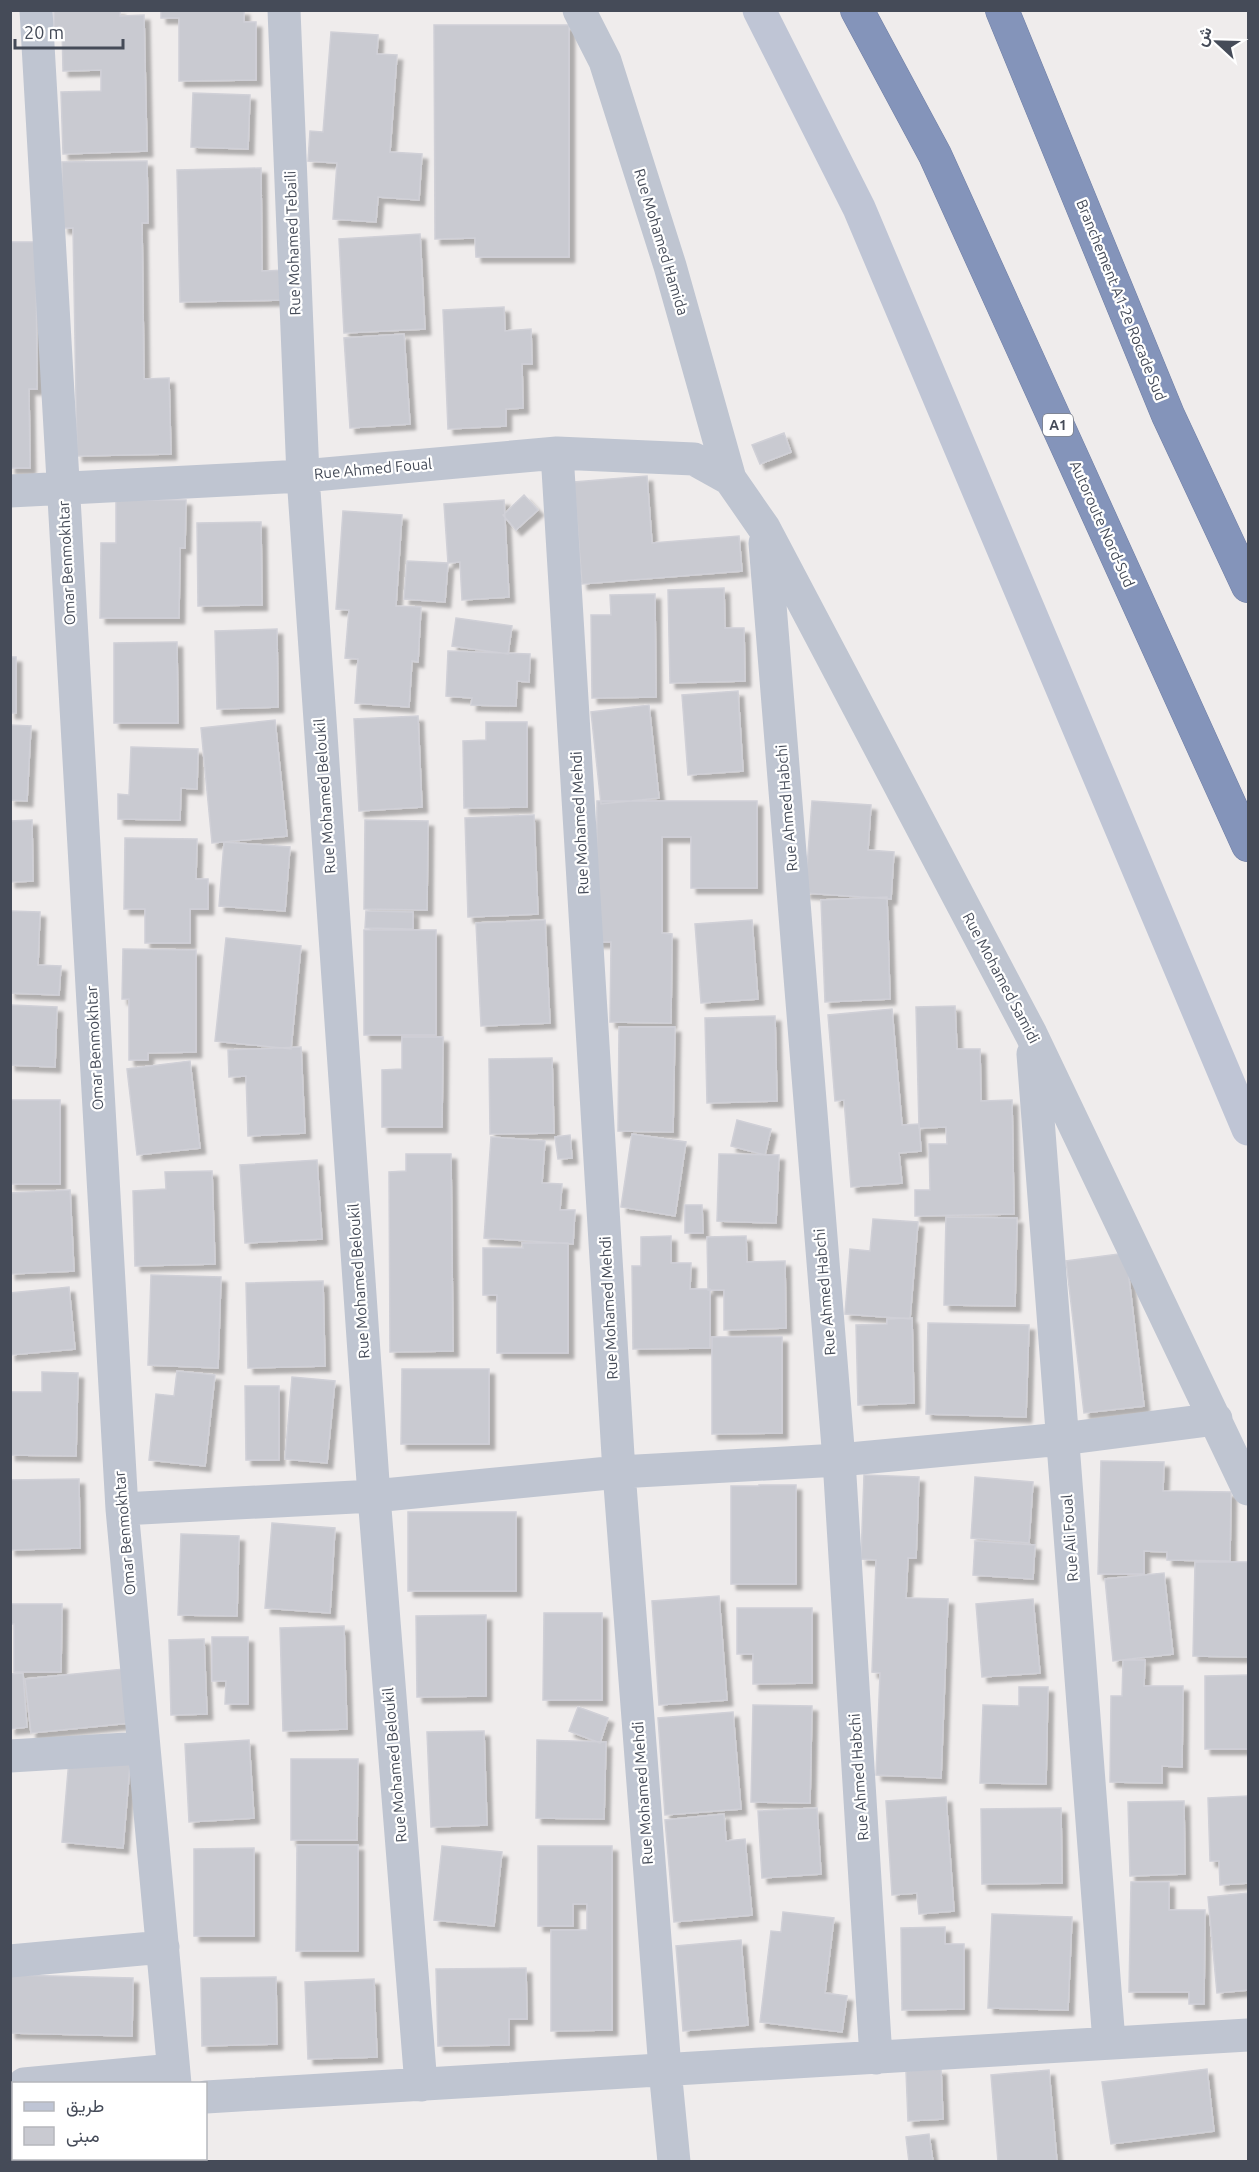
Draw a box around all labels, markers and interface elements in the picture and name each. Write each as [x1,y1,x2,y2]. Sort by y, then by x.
scale bar [15,12,123,50]
north arrow [1187,12,1247,72]
text: 20 m [24,22,64,42]
text: ش [1191,24,1216,49]
street label: Rue Mohamed Hamida [631,167,692,317]
street label: Rue Mohamed Tebaili [281,170,304,316]
street label: Branchement A1-2e Rocade Sud [1073,197,1170,403]
road number: A1 [1043,414,1073,436]
street label: Rue Ahmed Foual [313,455,433,482]
street label: Autoroute Nord-Sud [1067,458,1138,590]
street label: Omar Benmokhtar [55,500,78,626]
street label: Rue Mohamed Beloukil [311,718,338,874]
street label: Rue Ahmed Habchi [772,744,801,872]
street label: Rue Mohamed Mehdi [567,751,592,895]
street label: Rue Mohamed Samidi [960,909,1043,1046]
street label: Omar Benmokhtar [83,985,106,1111]
street label: Rue Mohamed Beloukil [345,1203,372,1359]
street label: Rue Ahmed Habchi [810,1228,839,1356]
street label: Rue Mohamed Mehdi [596,1236,621,1380]
street label: Omar Benmokhtar [111,1470,138,1596]
street label: Rue Ali Foual [1058,1494,1081,1582]
street label: Rue Mohamed Beloukil [379,1687,410,1843]
street label: Rue Ahmed Habchi [846,1713,871,1841]
street label: Rue Mohamed Mehdi [629,1721,656,1865]
legend [12,2082,207,2160]
text: طريق [66,2095,104,2117]
text: مبنى [66,2125,100,2147]

